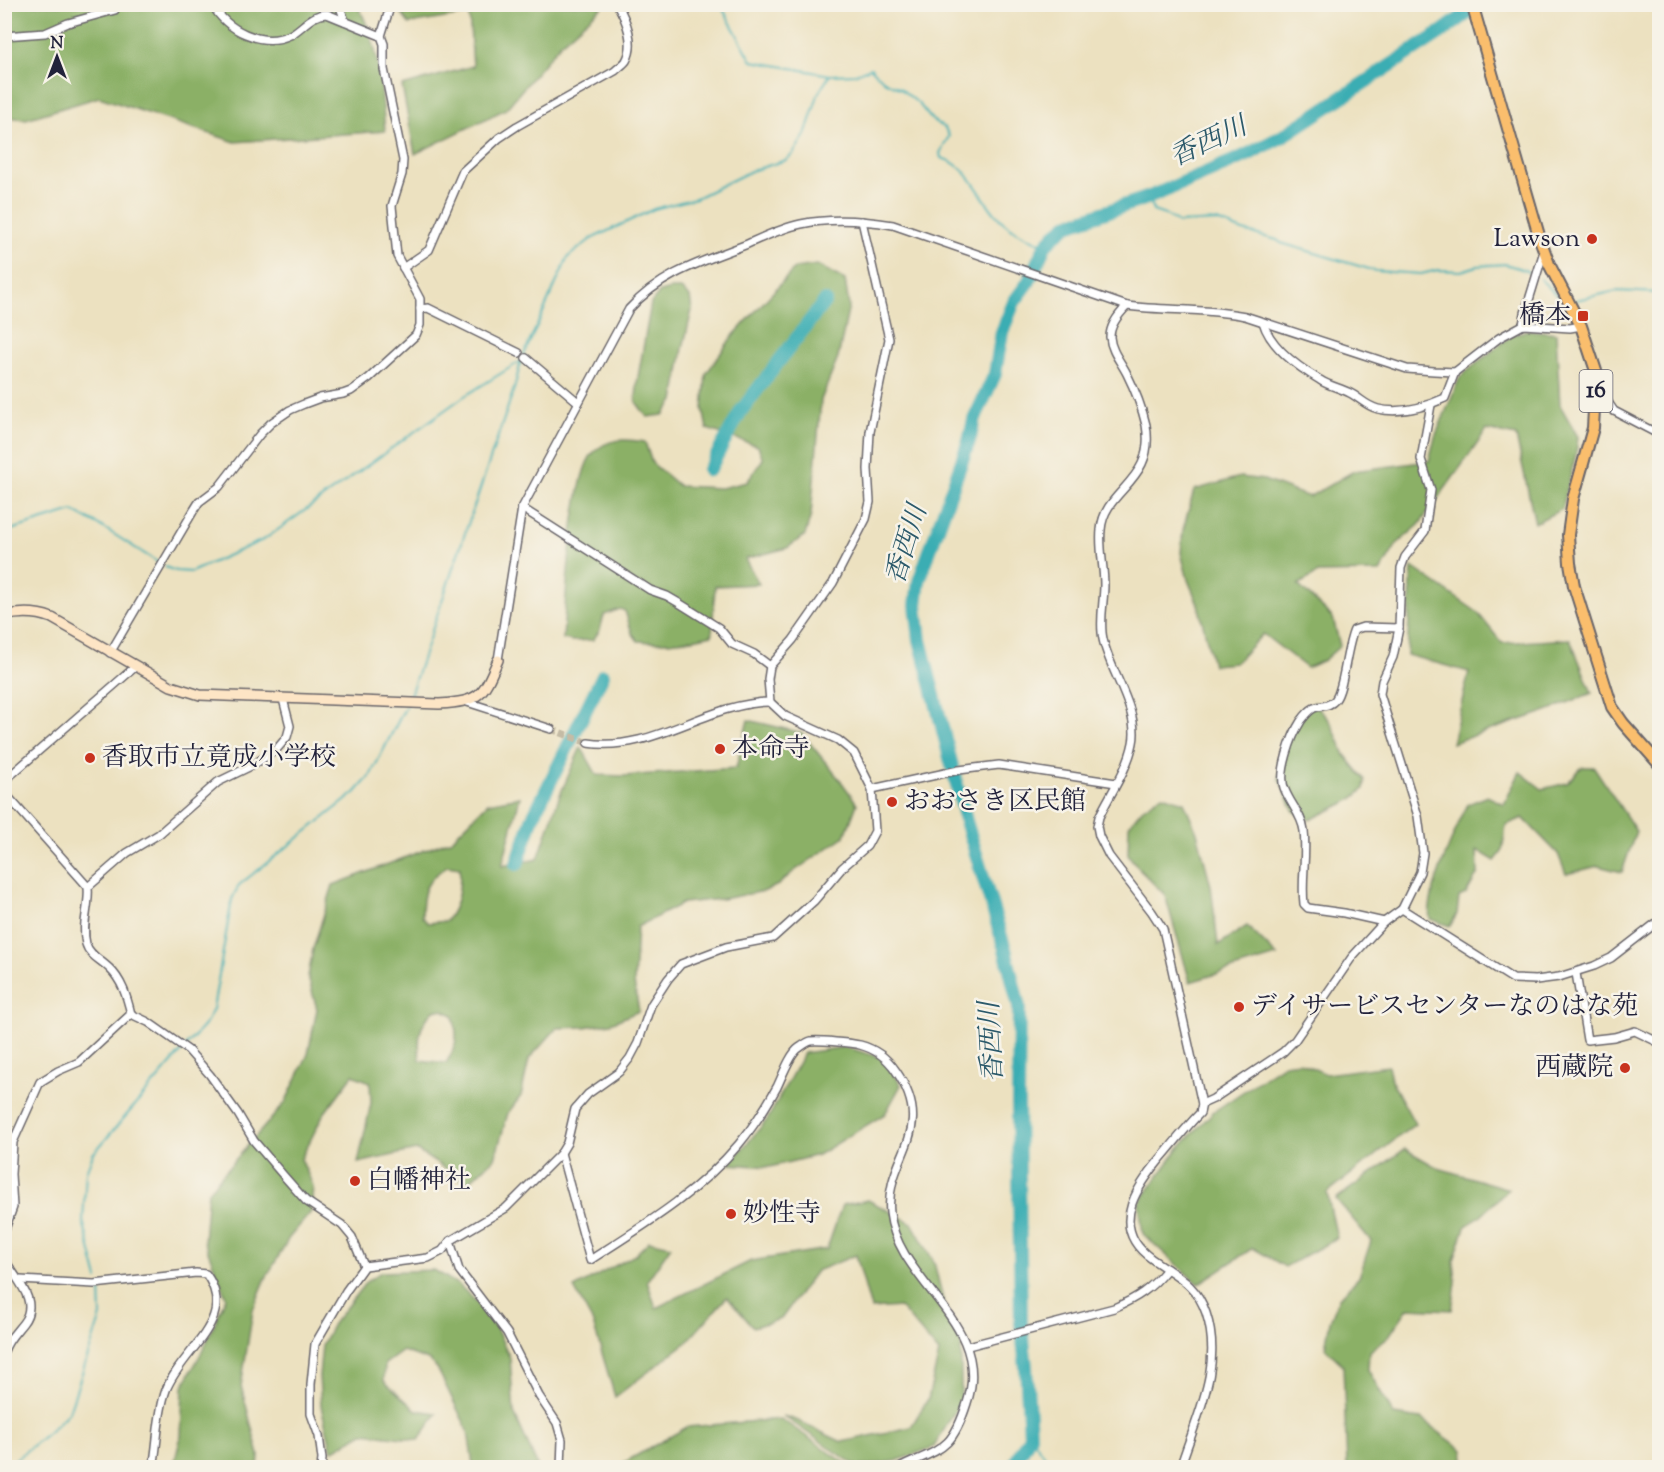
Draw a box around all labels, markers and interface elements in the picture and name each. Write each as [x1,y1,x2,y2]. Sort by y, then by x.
north arrow [27,27,87,87]
text: N [51,33,64,56]
water label: 香西川 [1164,107,1257,178]
place label: Lawson [1493,221,1580,258]
marker: Lawson [1585,232,1599,246]
place label: 橋本 [1519,298,1571,335]
marker: 橋本 [1576,309,1590,323]
road number: 16 [1580,370,1612,412]
water label: 香西川 [878,498,939,589]
place label: 本命寺 [732,731,810,768]
place label: 香取市立竟成小学校 [102,740,336,777]
marker: 本命寺 [713,742,727,756]
marker: 香取市立竟成小学校 [83,751,97,765]
place label: おおさき区民館 [904,784,1086,821]
marker: おおさき区民館 [885,795,899,809]
place label: デイサービスセンターなのはな苑 [1251,989,1638,1026]
water label: 香西川 [971,998,1015,1083]
marker: デイサービスセンターなのはな苑 [1232,1000,1246,1014]
place label: 西蔵院 [1535,1050,1613,1087]
marker: 西蔵院 [1618,1061,1632,1075]
place label: 白幡神社 [367,1163,471,1200]
marker: 白幡神社 [348,1174,362,1188]
place label: 妙性寺 [743,1196,821,1233]
marker: 妙性寺 [724,1207,738,1221]

